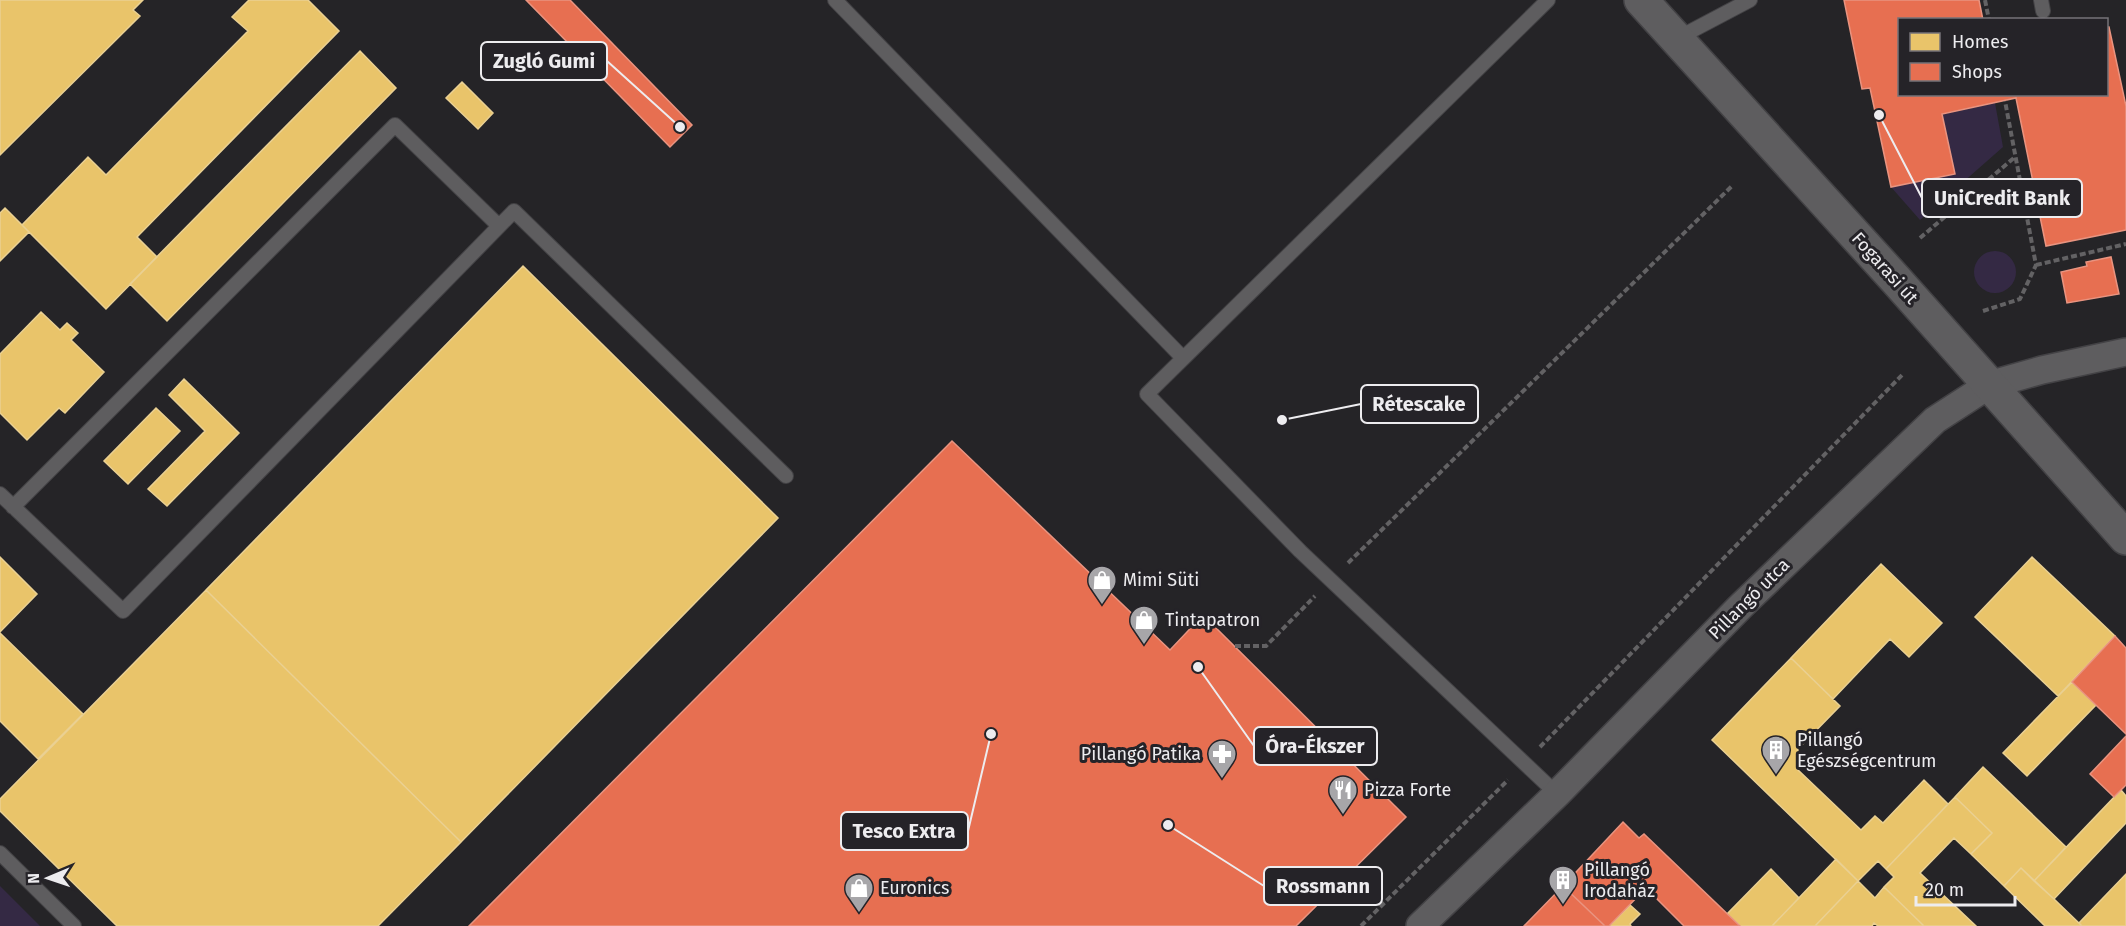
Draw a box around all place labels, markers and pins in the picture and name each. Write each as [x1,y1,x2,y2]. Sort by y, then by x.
callout: Zugló Gumi [481,42,607,80]
callout: UniCredit Bank [1922,179,2082,217]
callout: Rétescake [1361,385,1478,423]
shop icon: Mimi Süti [1086,564,1118,606]
place label: Mimi Süti [1123,569,1199,591]
shop icon: Tintapatron [1128,604,1160,646]
place label: Tintapatron [1165,609,1260,631]
callout: Óra-Ékszer [1254,727,1377,765]
place label: Pillangó Egészségcentrum [1797,729,1937,772]
building icon: Pillangó Egészségcentrum [1760,734,1792,776]
pharmacy icon: Pillangó Patika [1206,738,1238,780]
place label: Pillangó Patika [1081,743,1201,765]
restaurant icon: Pizza Forte [1327,774,1359,816]
place label: Pizza Forte [1364,779,1451,801]
callout: Tesco Extra [841,812,968,850]
place label: Pillangó Irodaház [1584,859,1655,902]
building icon: Pillangó Irodaház [1547,864,1579,906]
callout: Rossmann [1264,867,1382,905]
shop icon: Euronics [843,872,875,914]
place label: Euronics [880,877,949,899]

